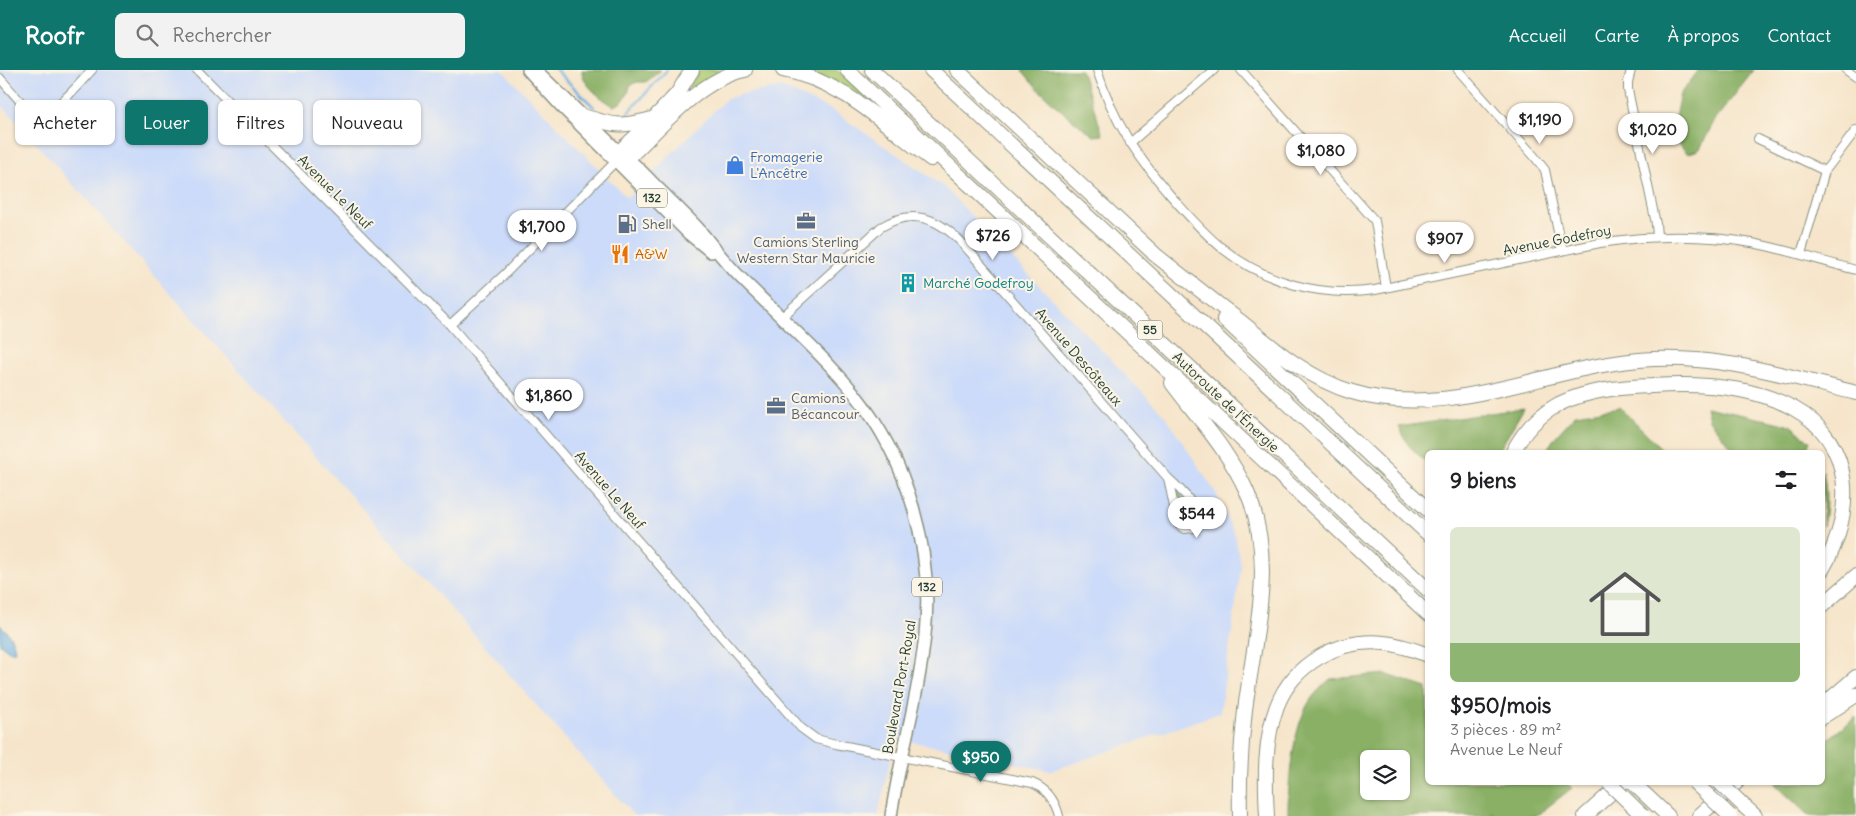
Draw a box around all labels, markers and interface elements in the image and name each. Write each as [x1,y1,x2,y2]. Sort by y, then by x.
search box [115,13,465,58]
text: Roofr [25,20,85,50]
icon: search [133,21,161,49]
text: Rechercher [173,23,272,47]
text: Accueil [1509,24,1567,47]
text: Carte [1595,24,1640,47]
text: À propos [1668,24,1739,47]
text: Contact [1767,24,1831,47]
chip: Acheter [15,100,115,145]
chip: Louer [125,100,208,145]
chip: Filtres [218,100,303,145]
chip: Nouveau [313,100,421,145]
pin: $1,190 [1499,102,1581,145]
text: $1,190 [1518,109,1562,129]
pin: $1,020 [1612,112,1694,155]
text: $1,020 [1629,119,1677,139]
pin: $1,080 [1280,134,1362,176]
text: $1,080 [1297,140,1345,160]
place label: Fromagerie L'Ancêtre [750,148,823,182]
street label: Avenue Le Neuf [294,151,376,233]
shop icon: Fromagerie L'Ancêtre [724,154,746,176]
road number: 132 [637,189,667,208]
pin: $1,700 [501,210,583,252]
office icon: Camions Sterling Western Star Mauricie [795,210,817,232]
fuel station icon: Shell [616,213,638,235]
place label: Shell [642,215,672,233]
text: $1,700 [518,216,566,236]
pin: $726 [963,218,1023,261]
street label: Avenue Godefroy [1501,221,1613,259]
pin: $907 [1415,222,1475,264]
text: $726 [976,225,1010,245]
text: $907 [1427,228,1463,248]
place label: Camions Sterling Western Star Mauricie [737,233,875,267]
restaurant icon: A&W [609,243,631,265]
place label: A&W [635,245,668,263]
building icon: Marché Godefroy [897,272,919,294]
place label: Marché Godefroy [923,274,1034,292]
street label: Avenue Descôteaux [1032,304,1127,410]
road number: 55 [1138,320,1162,340]
street label: Autoroute de l'Énergie [1169,348,1283,456]
pin: $1,860 [508,378,590,421]
text: $1,860 [525,385,573,405]
place label: Camions Bécancour [791,389,860,423]
office icon: Camions Bécancour [765,395,787,417]
street label: Avenue Le Neuf [571,447,649,533]
icon: filters [1772,466,1800,494]
text: 9 biens [1450,467,1516,494]
pin: $544 [1167,496,1227,539]
text: $544 [1179,503,1215,523]
icon: home [1580,559,1670,649]
road number: 132 [912,578,942,596]
street label: Boulevard Port-Royal [878,619,920,755]
text: $950/mois [1450,692,1551,719]
text: 3 pièces · 89 m² [1450,719,1561,739]
text: Avenue Le Neuf [1450,739,1562,759]
pin: $950 [951,740,1011,783]
text: $950 [962,747,1000,767]
map controls [1360,750,1410,800]
button: layers [1360,750,1410,800]

